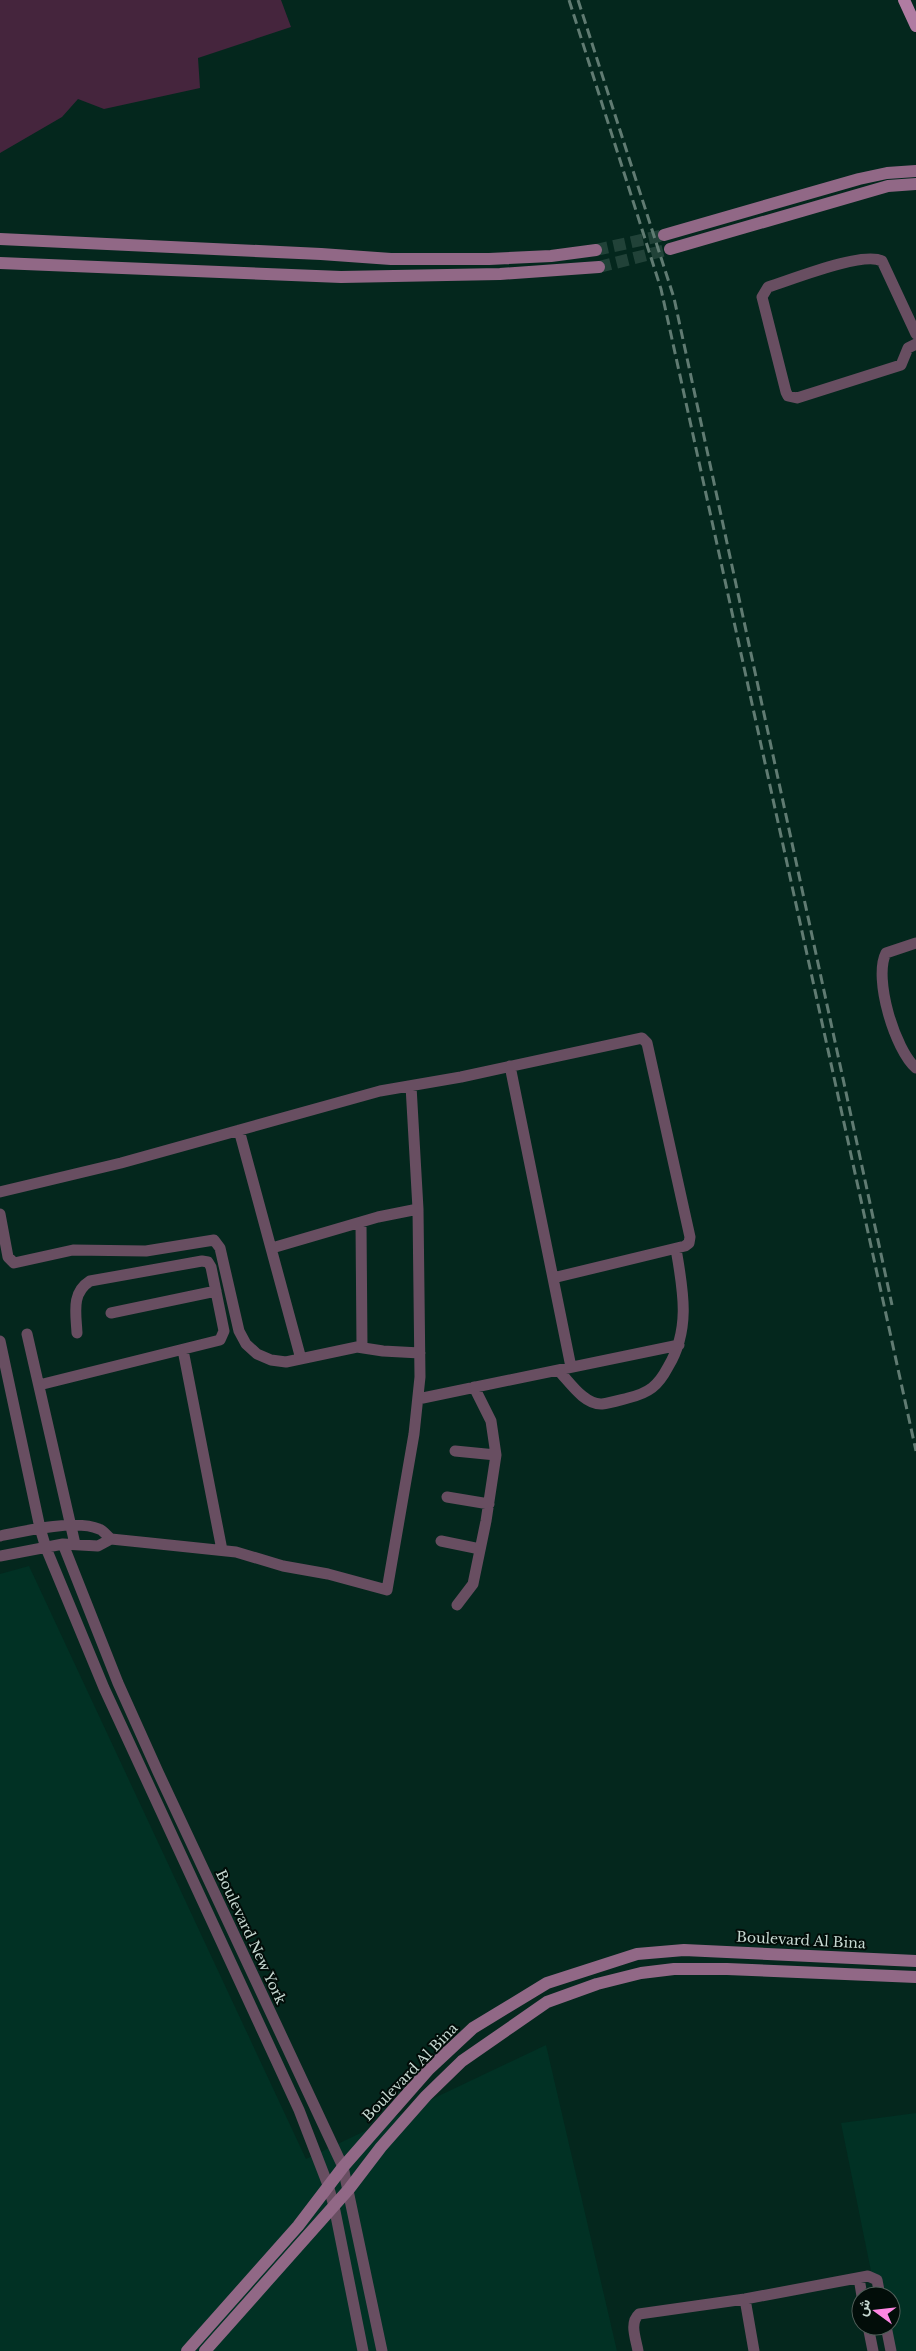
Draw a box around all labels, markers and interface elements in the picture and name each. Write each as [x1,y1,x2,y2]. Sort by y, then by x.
street label: Boulevard New York [212,1867,290,2007]
street label: Boulevard Al Bina [736,1928,866,1952]
street label: Boulevard Al Bina [359,2019,462,2125]
north arrow [851,2286,901,2336]
text: ش [853,2297,874,2318]

